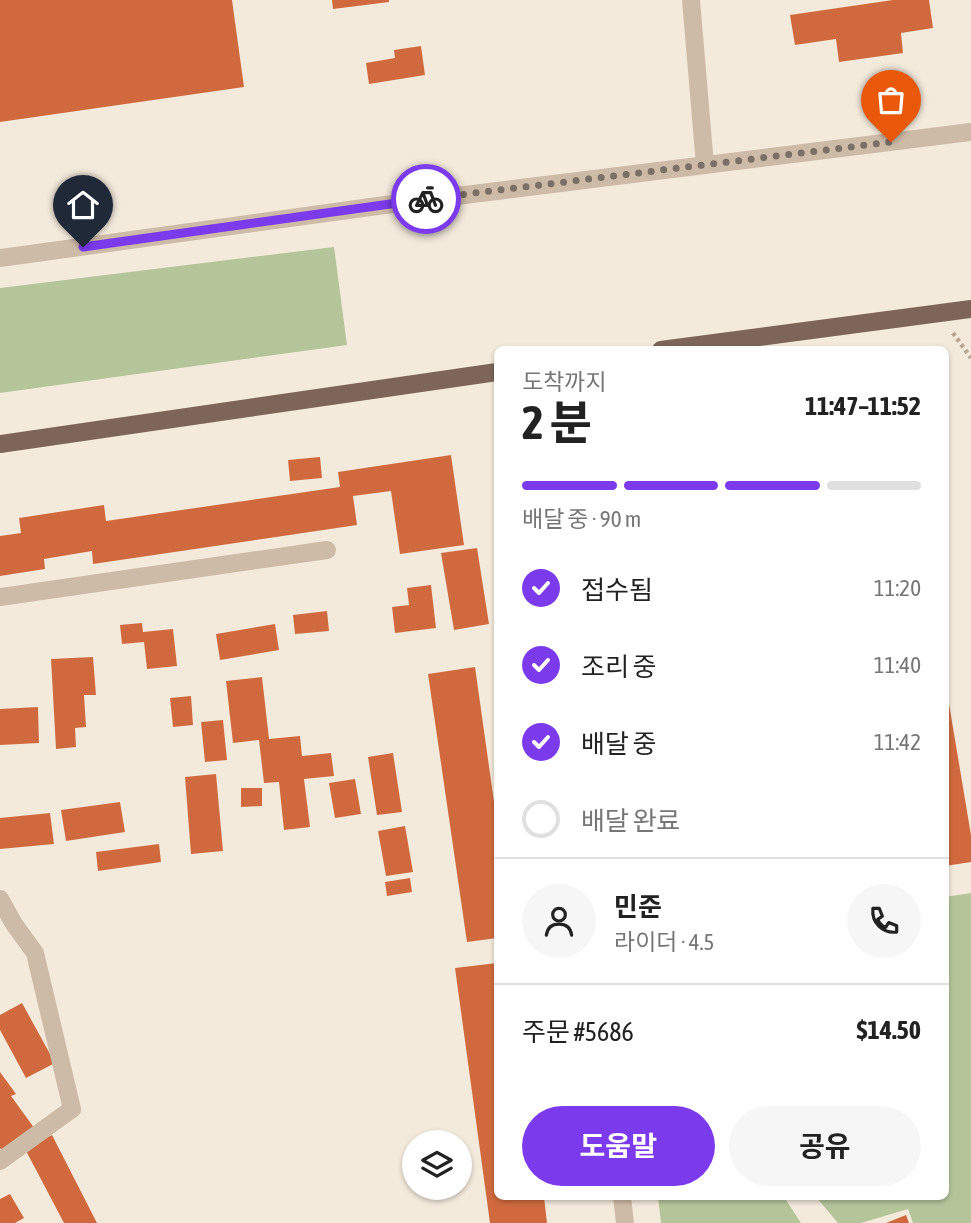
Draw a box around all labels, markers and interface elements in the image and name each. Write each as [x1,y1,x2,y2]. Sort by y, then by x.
pin [861,70,921,142]
icon: bag [872,81,910,119]
courier [391,164,461,234]
pin [53,175,113,247]
icon: bike [407,180,445,218]
icon: home [64,186,102,224]
text: 도착까지 [522,369,607,395]
text: 11:47–11:52 [805,391,921,421]
text: 2 분 [522,396,592,449]
text: 배달 중 · 90 m [522,506,641,532]
icon: check [522,569,560,607]
text: 접수됨 [581,575,653,605]
text: 11:20 [874,575,921,601]
icon: check [522,646,560,684]
text: 조리 중 [581,652,656,682]
text: 11:40 [874,652,921,678]
icon: check [522,723,560,761]
text: 배달 중 [581,729,656,759]
text: 11:42 [874,729,921,755]
text: 배달 완료 [581,806,680,836]
button: person [522,884,596,958]
button: phone [847,884,921,958]
text: 민준 [614,892,662,922]
text: 라이더 · 4.5 [614,929,714,955]
text: $14.50 [857,1015,921,1045]
text: 주문 #5686 [522,1017,634,1047]
button: 도움말 [522,1106,715,1186]
button: 공유 [729,1106,921,1186]
map controls [402,1130,472,1200]
button: layers [402,1130,472,1200]

